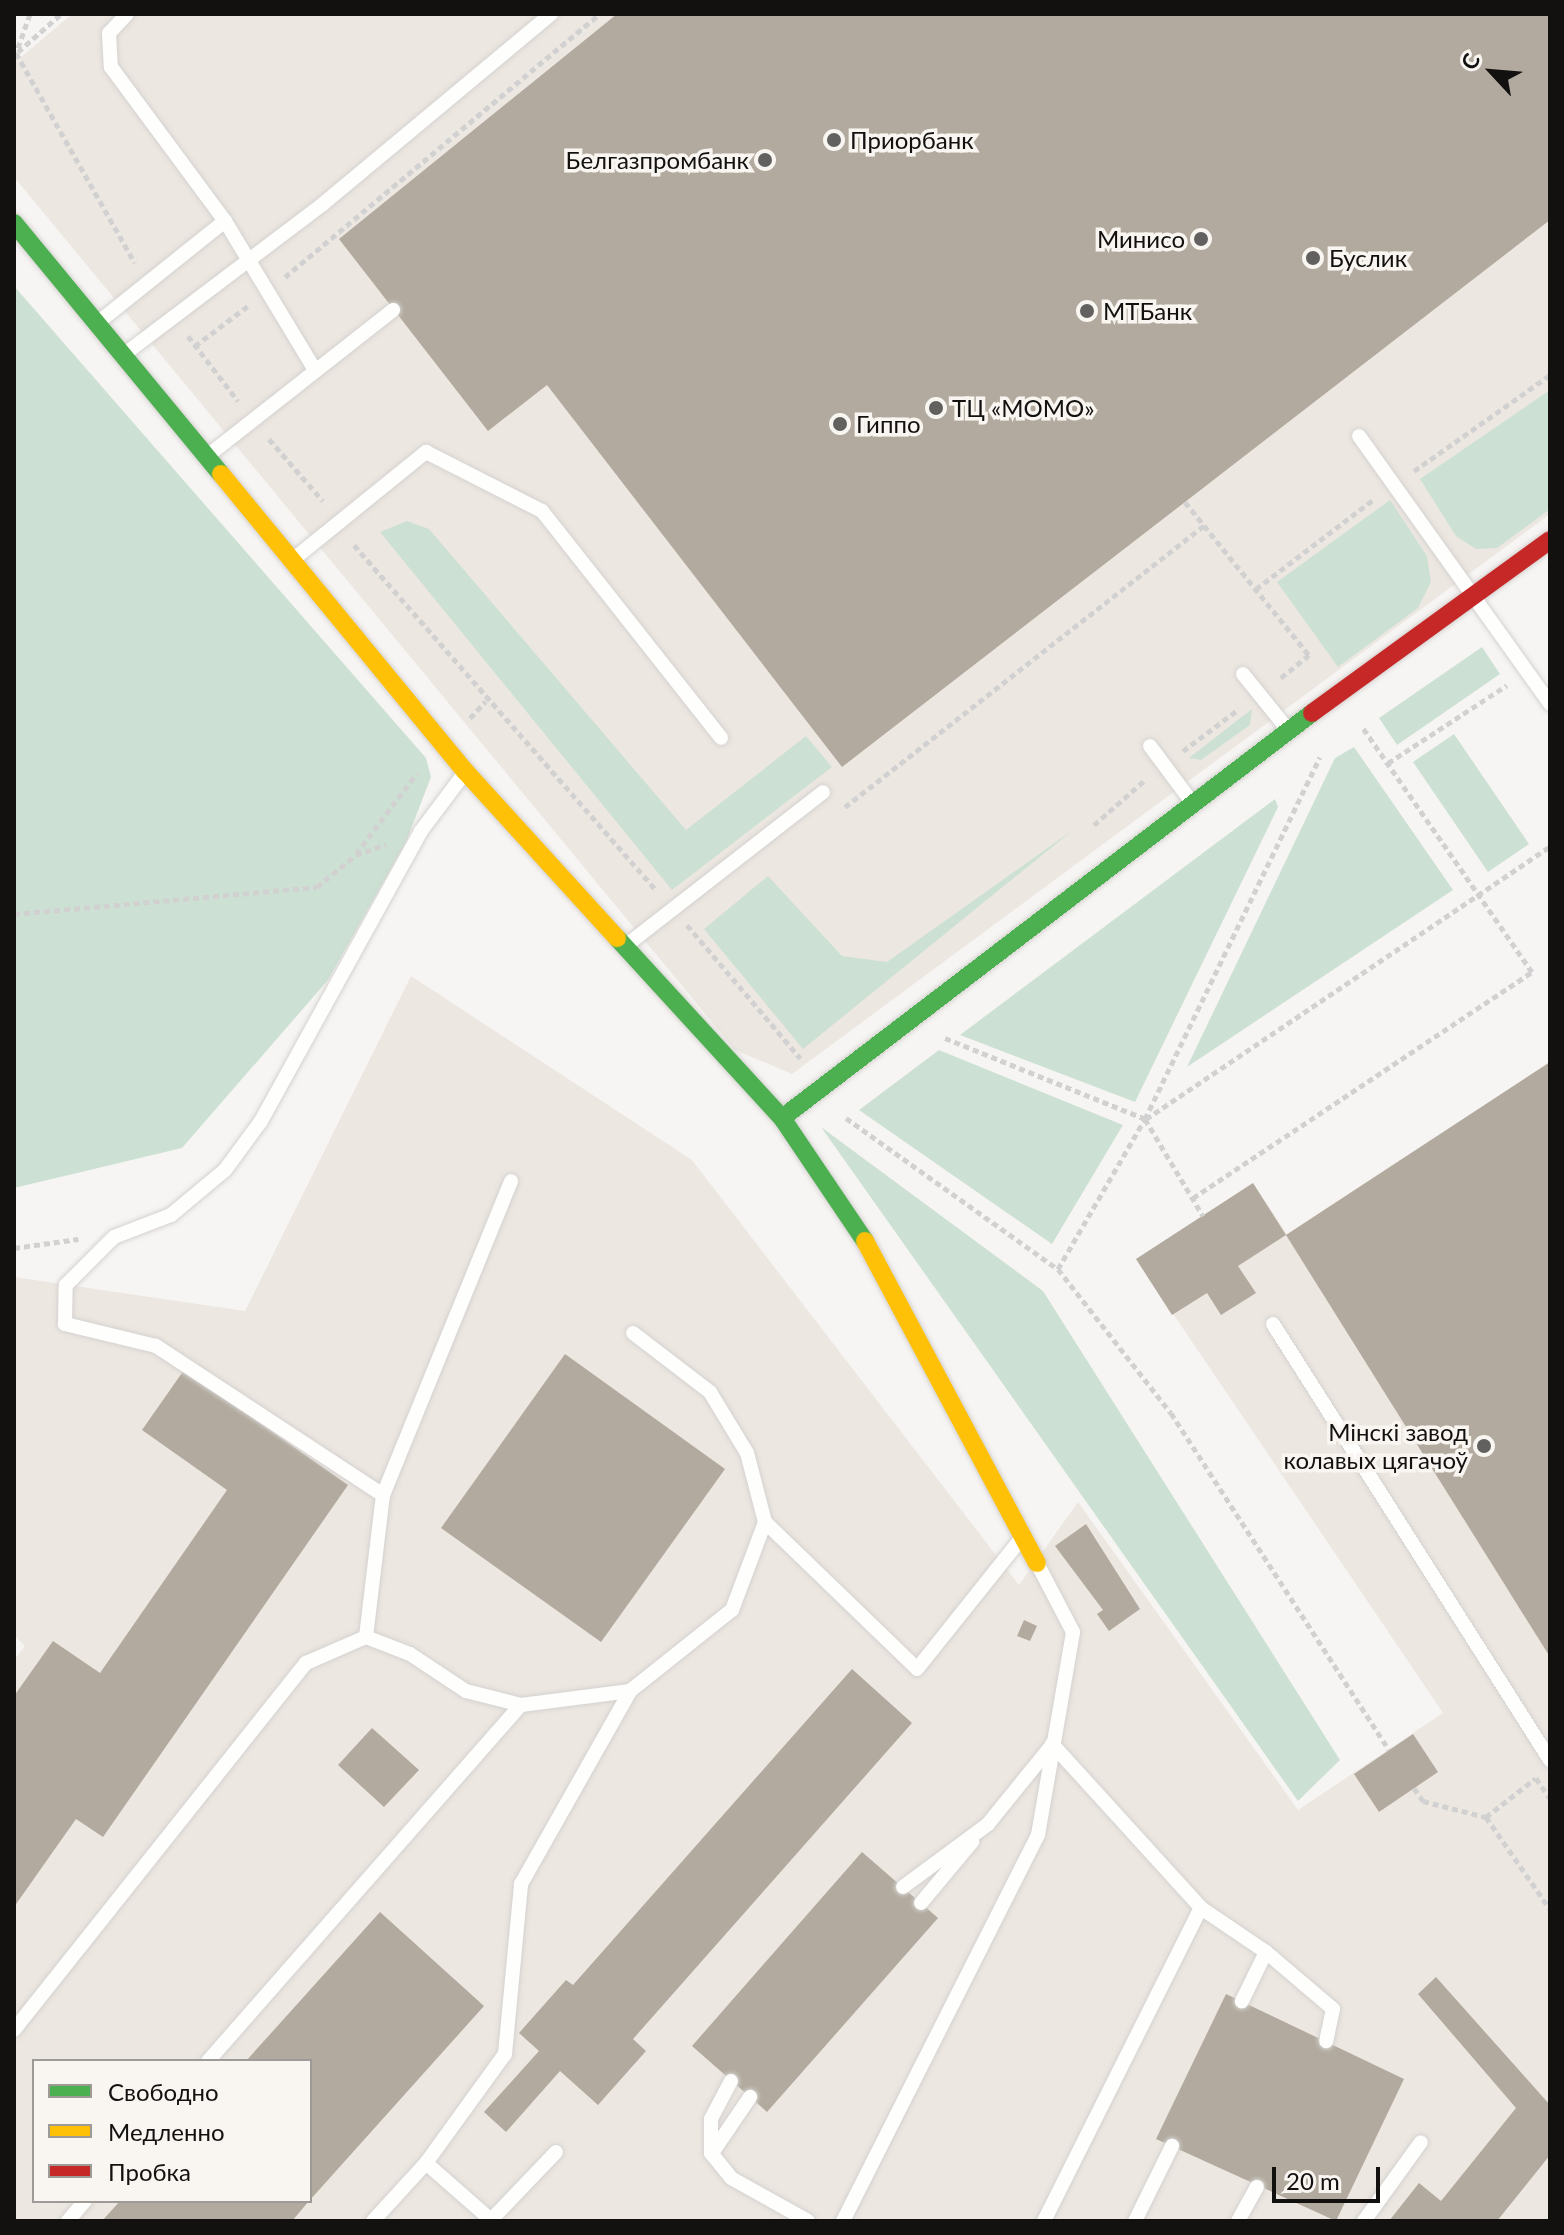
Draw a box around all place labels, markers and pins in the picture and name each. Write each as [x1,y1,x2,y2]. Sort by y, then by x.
place label: Приорбанк [850,126,974,154]
marker: Приорбанк [825,131,843,149]
place label: Белгазпромбанк [566,146,749,174]
marker: Белгазпромбанк [756,151,774,169]
place label: Минисо [1097,225,1185,253]
marker: Минисо [1192,230,1210,248]
place label: Буслик [1329,244,1407,272]
marker: Буслик [1304,249,1322,267]
place label: МТБанк [1103,297,1192,325]
marker: МТБанк [1078,302,1096,320]
place label: ТЦ «МОМО» [952,394,1095,422]
marker: ТЦ «МОМО» [927,399,945,417]
place label: Гиппо [856,410,921,438]
marker: Гиппо [831,415,849,433]
place label: Мінскі завод колавых цягачоў [1284,1418,1468,1474]
marker: Мінскі завод колавых цягачоў [1475,1437,1493,1455]

